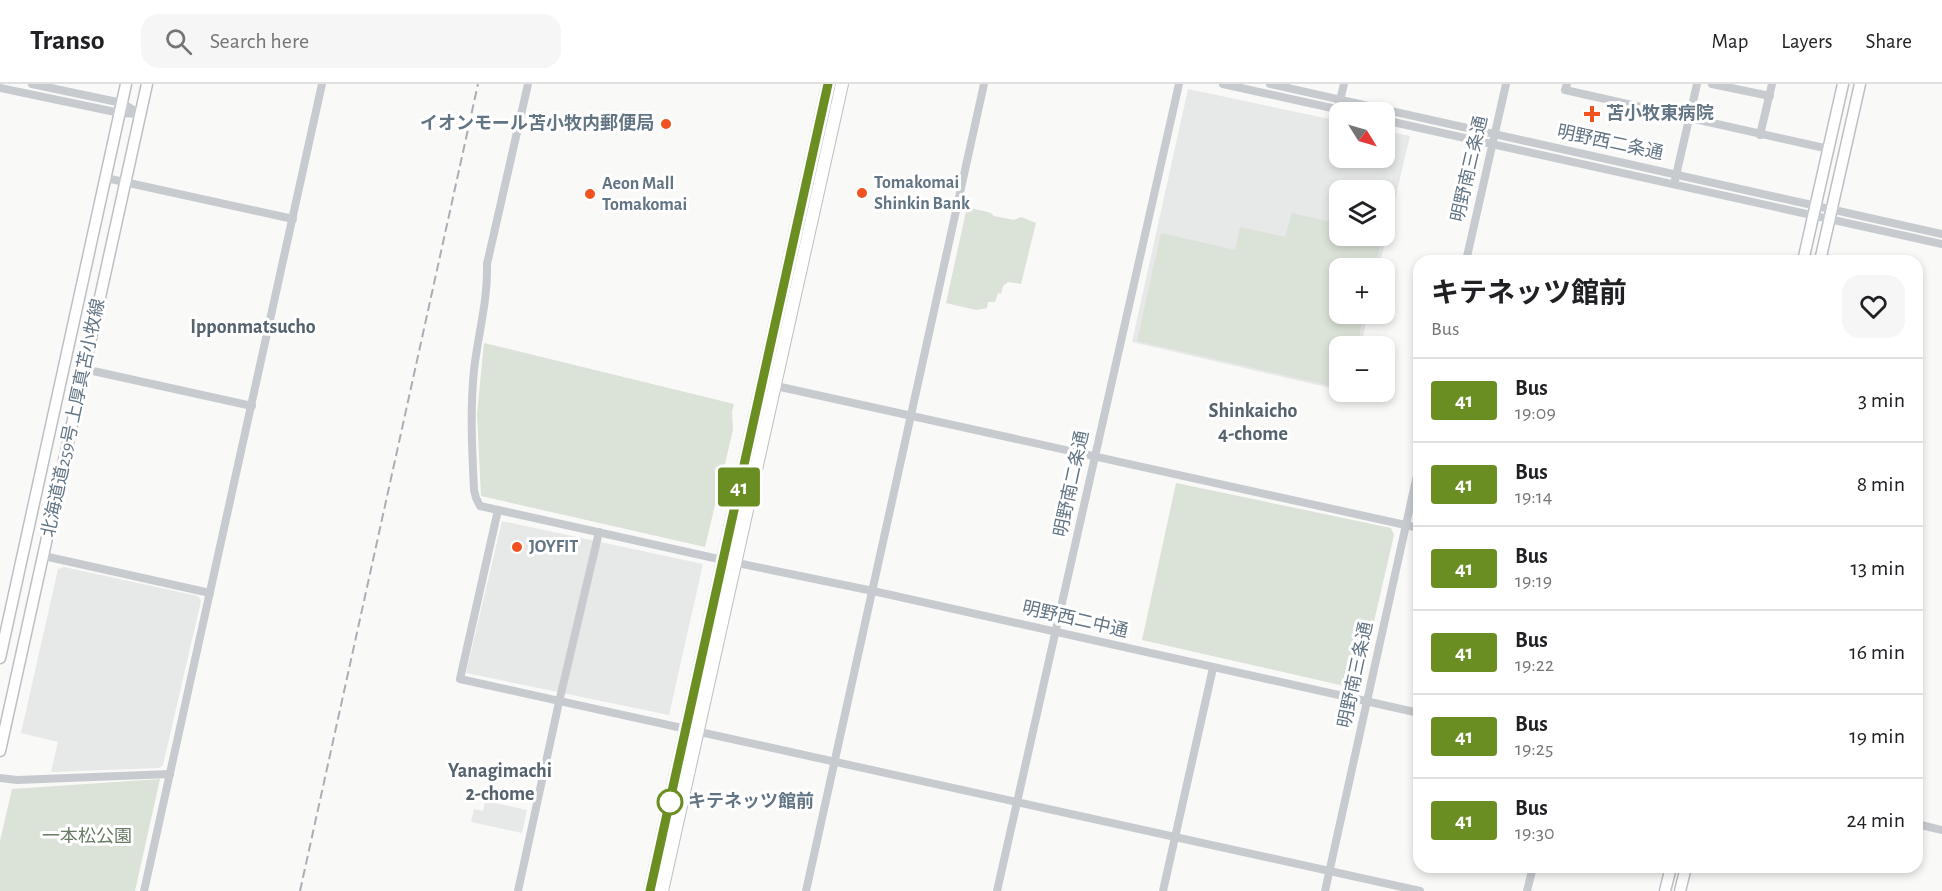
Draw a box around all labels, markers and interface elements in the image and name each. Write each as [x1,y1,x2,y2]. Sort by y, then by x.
search box [141,14,561,68]
icon: search [162,25,195,58]
text: Transo [30,27,105,55]
text: Search here [210,30,309,52]
text: Map [1712,31,1748,52]
text: Layers [1781,31,1832,52]
text: Share [1865,31,1912,52]
north arrow [1329,102,1395,168]
map controls [1329,102,1395,402]
place label: 苫小牧東病院 [1606,103,1714,123]
marker: 苫小牧東病院 [1583,105,1601,123]
place label: イオンモール苫小牧内郵便局 [420,113,654,133]
street label: 明野南三条通 [1448,114,1491,224]
marker: イオンモール苫小牧内郵便局 [659,117,673,131]
street label: 明野西二条通 [1555,122,1665,163]
place label: Tomakomai Shinkin Bank [874,174,970,213]
place label: Aeon Mall Tomakomai [602,175,687,214]
button: layers [1329,180,1395,246]
marker: Tomakomai Shinkin Bank [855,186,869,200]
marker: Aeon Mall Tomakomai [583,187,597,201]
button: + [1329,258,1395,324]
button: heart [1842,275,1905,338]
text: キテネッツ館前 [1431,280,1627,308]
street label: 北海道道259号 上厚真苫小牧線 [38,297,108,539]
district label: Ipponmatsucho [190,317,316,337]
text: Bus [1431,319,1459,339]
button: − [1329,336,1395,402]
text: Bus [1515,377,1548,399]
text: 3 min [1858,389,1905,411]
text: 41 [1455,390,1473,411]
district label: Shinkaicho 4-chome [1209,401,1298,444]
text: 19:09 [1515,403,1556,423]
street label: 明野南二条通 [1051,429,1092,539]
text: Bus [1515,461,1548,483]
line badge: 41 [712,468,766,506]
text: 8 min [1857,473,1905,495]
text: 41 [1455,474,1473,495]
text: 41 [730,477,748,498]
text: 19:14 [1515,487,1552,507]
place label: JOYFIT [529,538,578,556]
marker: JOYFIT [510,540,524,554]
text: Bus [1515,545,1548,567]
text: 13 min [1850,557,1905,579]
text: 41 [1455,558,1473,579]
text: 19:19 [1515,571,1552,591]
street label: 明野西二中通 [1020,598,1130,641]
street label: 明野南三条通 [1335,620,1376,730]
text: Bus [1515,629,1548,651]
text: 16 min [1849,641,1905,663]
text: 41 [1455,642,1473,663]
text: 19:22 [1515,655,1554,675]
text: Bus [1515,713,1548,735]
text: 19 min [1849,725,1905,747]
text: 41 [1455,726,1473,747]
text: 19:25 [1515,739,1553,759]
district label: Yanagimachi 2-chome [448,761,552,804]
marker: キテネッツ館前 [657,789,683,815]
place label: キテネッツ館前 [688,791,814,811]
text: Bus [1515,797,1548,819]
text: 24 min [1847,809,1905,831]
text: 41 [1455,810,1473,831]
text: 19:30 [1515,823,1555,843]
park label: 一本松公園 [42,827,132,846]

